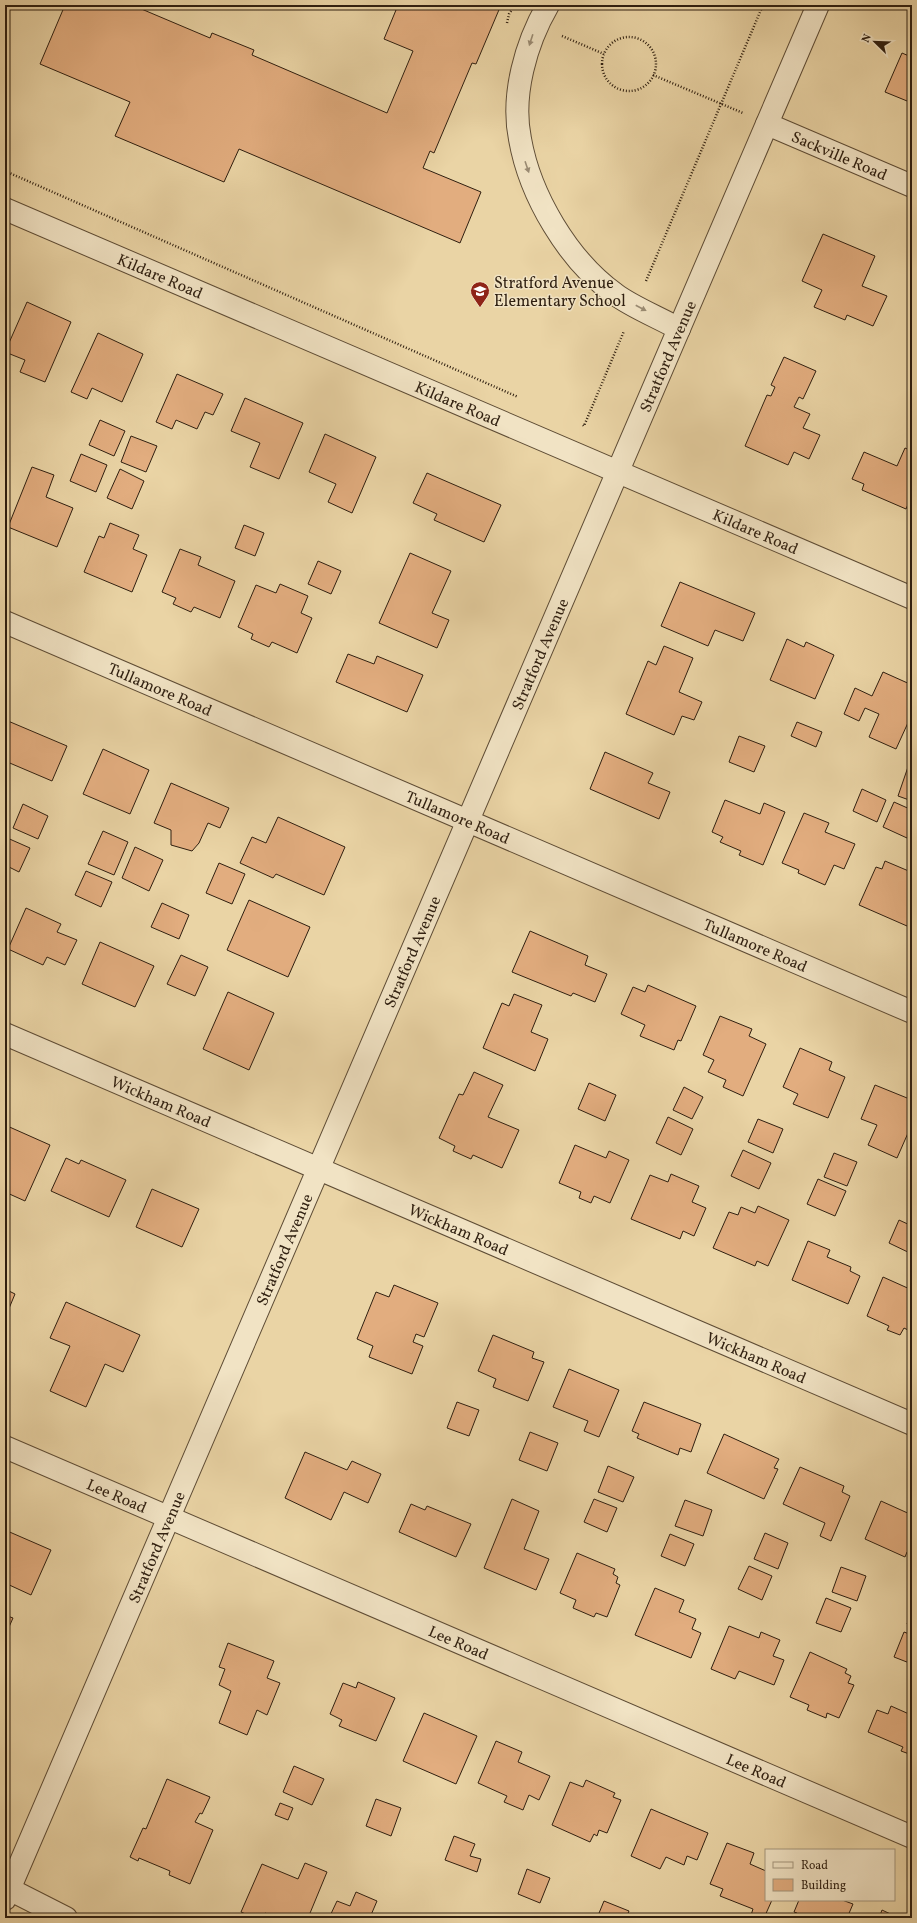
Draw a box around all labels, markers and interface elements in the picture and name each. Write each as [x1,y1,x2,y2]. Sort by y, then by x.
north arrow [855,22,895,62]
text: N [859,32,876,45]
one-way arrow [528,35,534,47]
street label: Sackville Road [788,127,890,187]
one-way arrow [524,162,530,174]
street label: Kildare Road [113,249,206,306]
place label: Stratford Avenue Elementary School [494,273,626,313]
school or university icon: Stratford Avenue Elementary School [469,280,491,308]
street label: Stratford Avenue [635,298,703,416]
one-way arrow [635,305,647,312]
street label: Kildare Road [411,377,504,433]
street label: Kildare Road [709,505,801,561]
street label: Stratford Avenue [508,595,575,714]
street label: Tullamore Road [104,658,215,723]
street label: Tullamore Road [402,786,513,851]
street label: Stratford Avenue [380,893,447,1012]
street label: Tullamore Road [699,914,810,979]
street label: Wickham Road [107,1072,214,1134]
street label: Stratford Avenue [252,1191,319,1310]
street label: Wickham Road [405,1200,511,1262]
street label: Wickham Road [702,1328,809,1390]
street label: Lee Road [83,1474,150,1520]
street label: Stratford Avenue [124,1488,192,1607]
street label: Lee Road [425,1621,492,1667]
street label: Lee Road [722,1749,789,1795]
legend [765,1849,895,1901]
text: Road [801,1858,828,1874]
text: Building [801,1878,846,1894]

